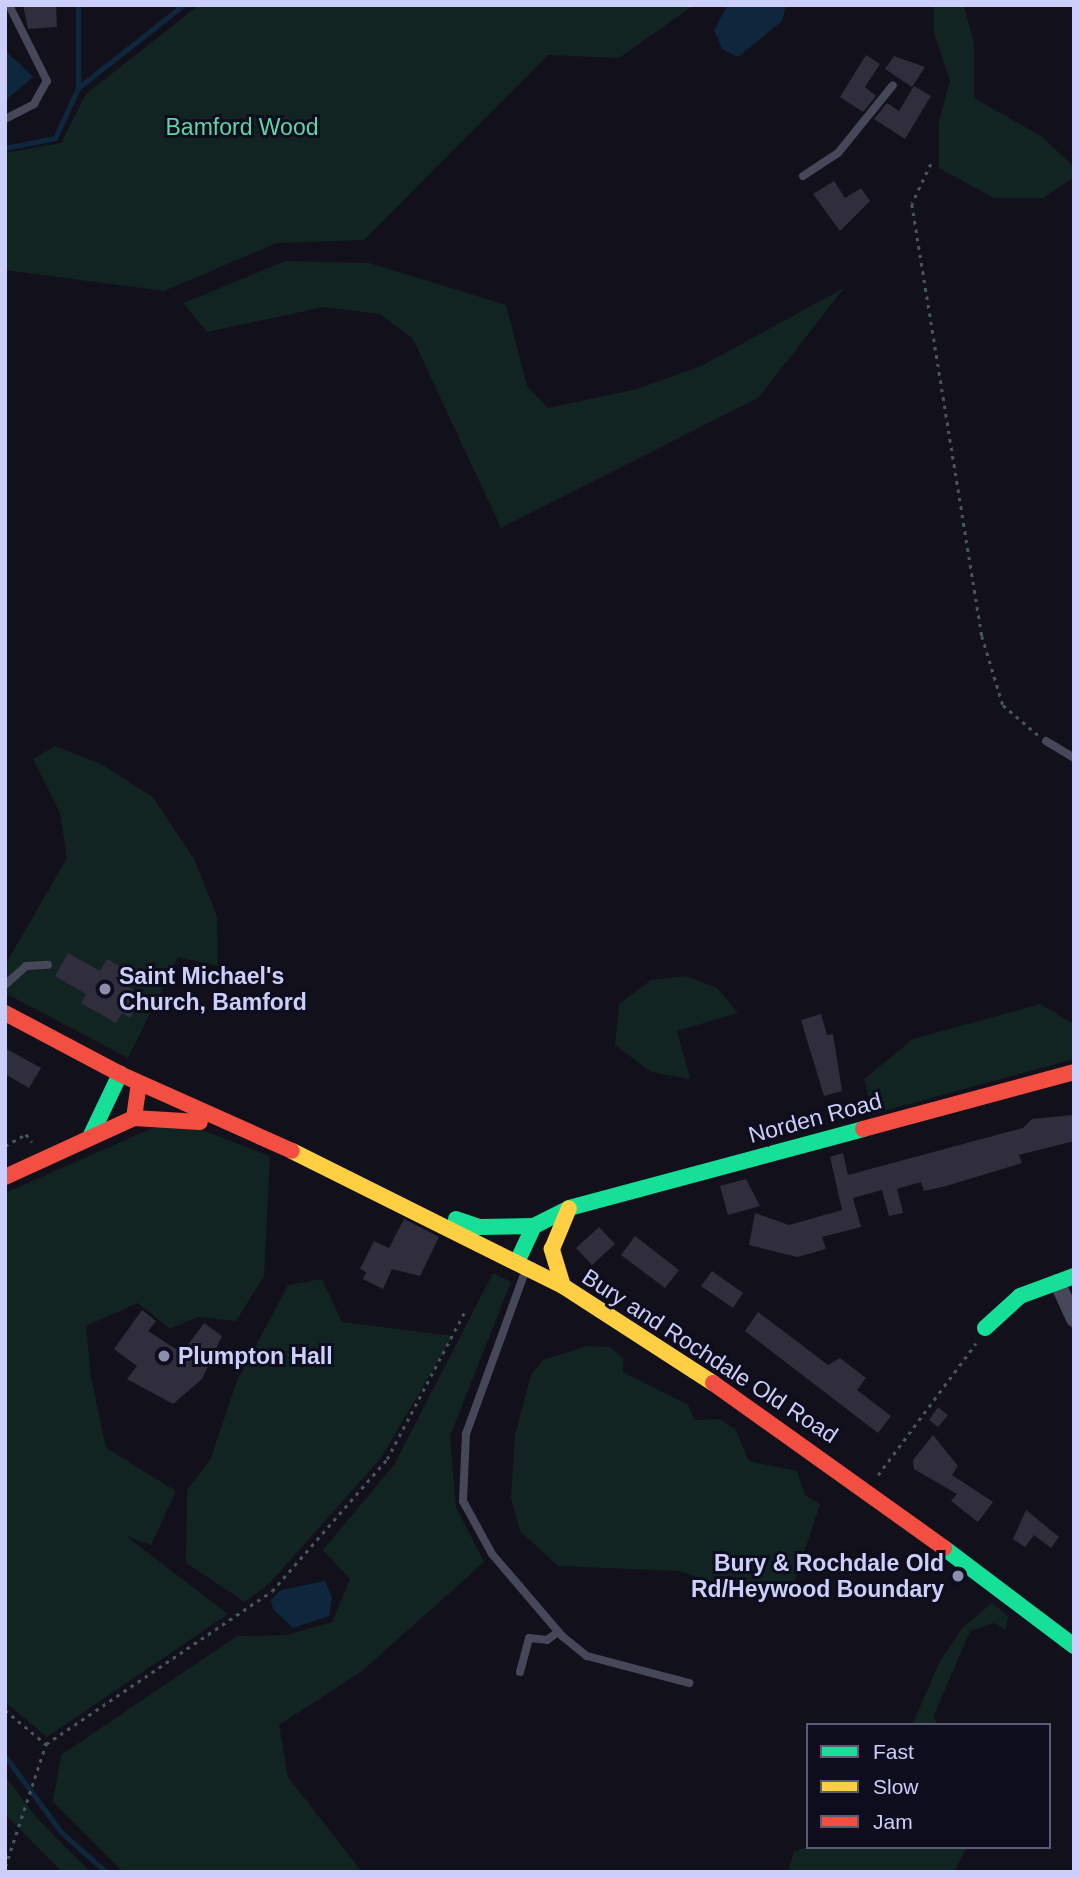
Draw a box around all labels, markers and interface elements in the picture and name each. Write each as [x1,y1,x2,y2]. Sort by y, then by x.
park label: Bamford Wood [166,113,318,141]
place label: Saint Michael's Church, Bamford [119,962,307,1016]
marker: Saint Michael's Church, Bamford [97,981,113,997]
street label: Norden Road [745,1087,885,1149]
street label: Bury and Rochdale Old Road [577,1263,843,1449]
place label: Plumpton Hall [178,1342,333,1370]
marker: Plumpton Hall [156,1348,172,1364]
place label: Bury & Rochdale Old Rd/Heywood Boundary [691,1549,944,1603]
marker: Bury & Rochdale Old Rd/Heywood Boundary [950,1568,966,1584]
legend [806,1723,1051,1849]
text: Fast [873,1740,914,1763]
text: Slow [873,1775,919,1798]
text: Jam [873,1810,913,1833]

